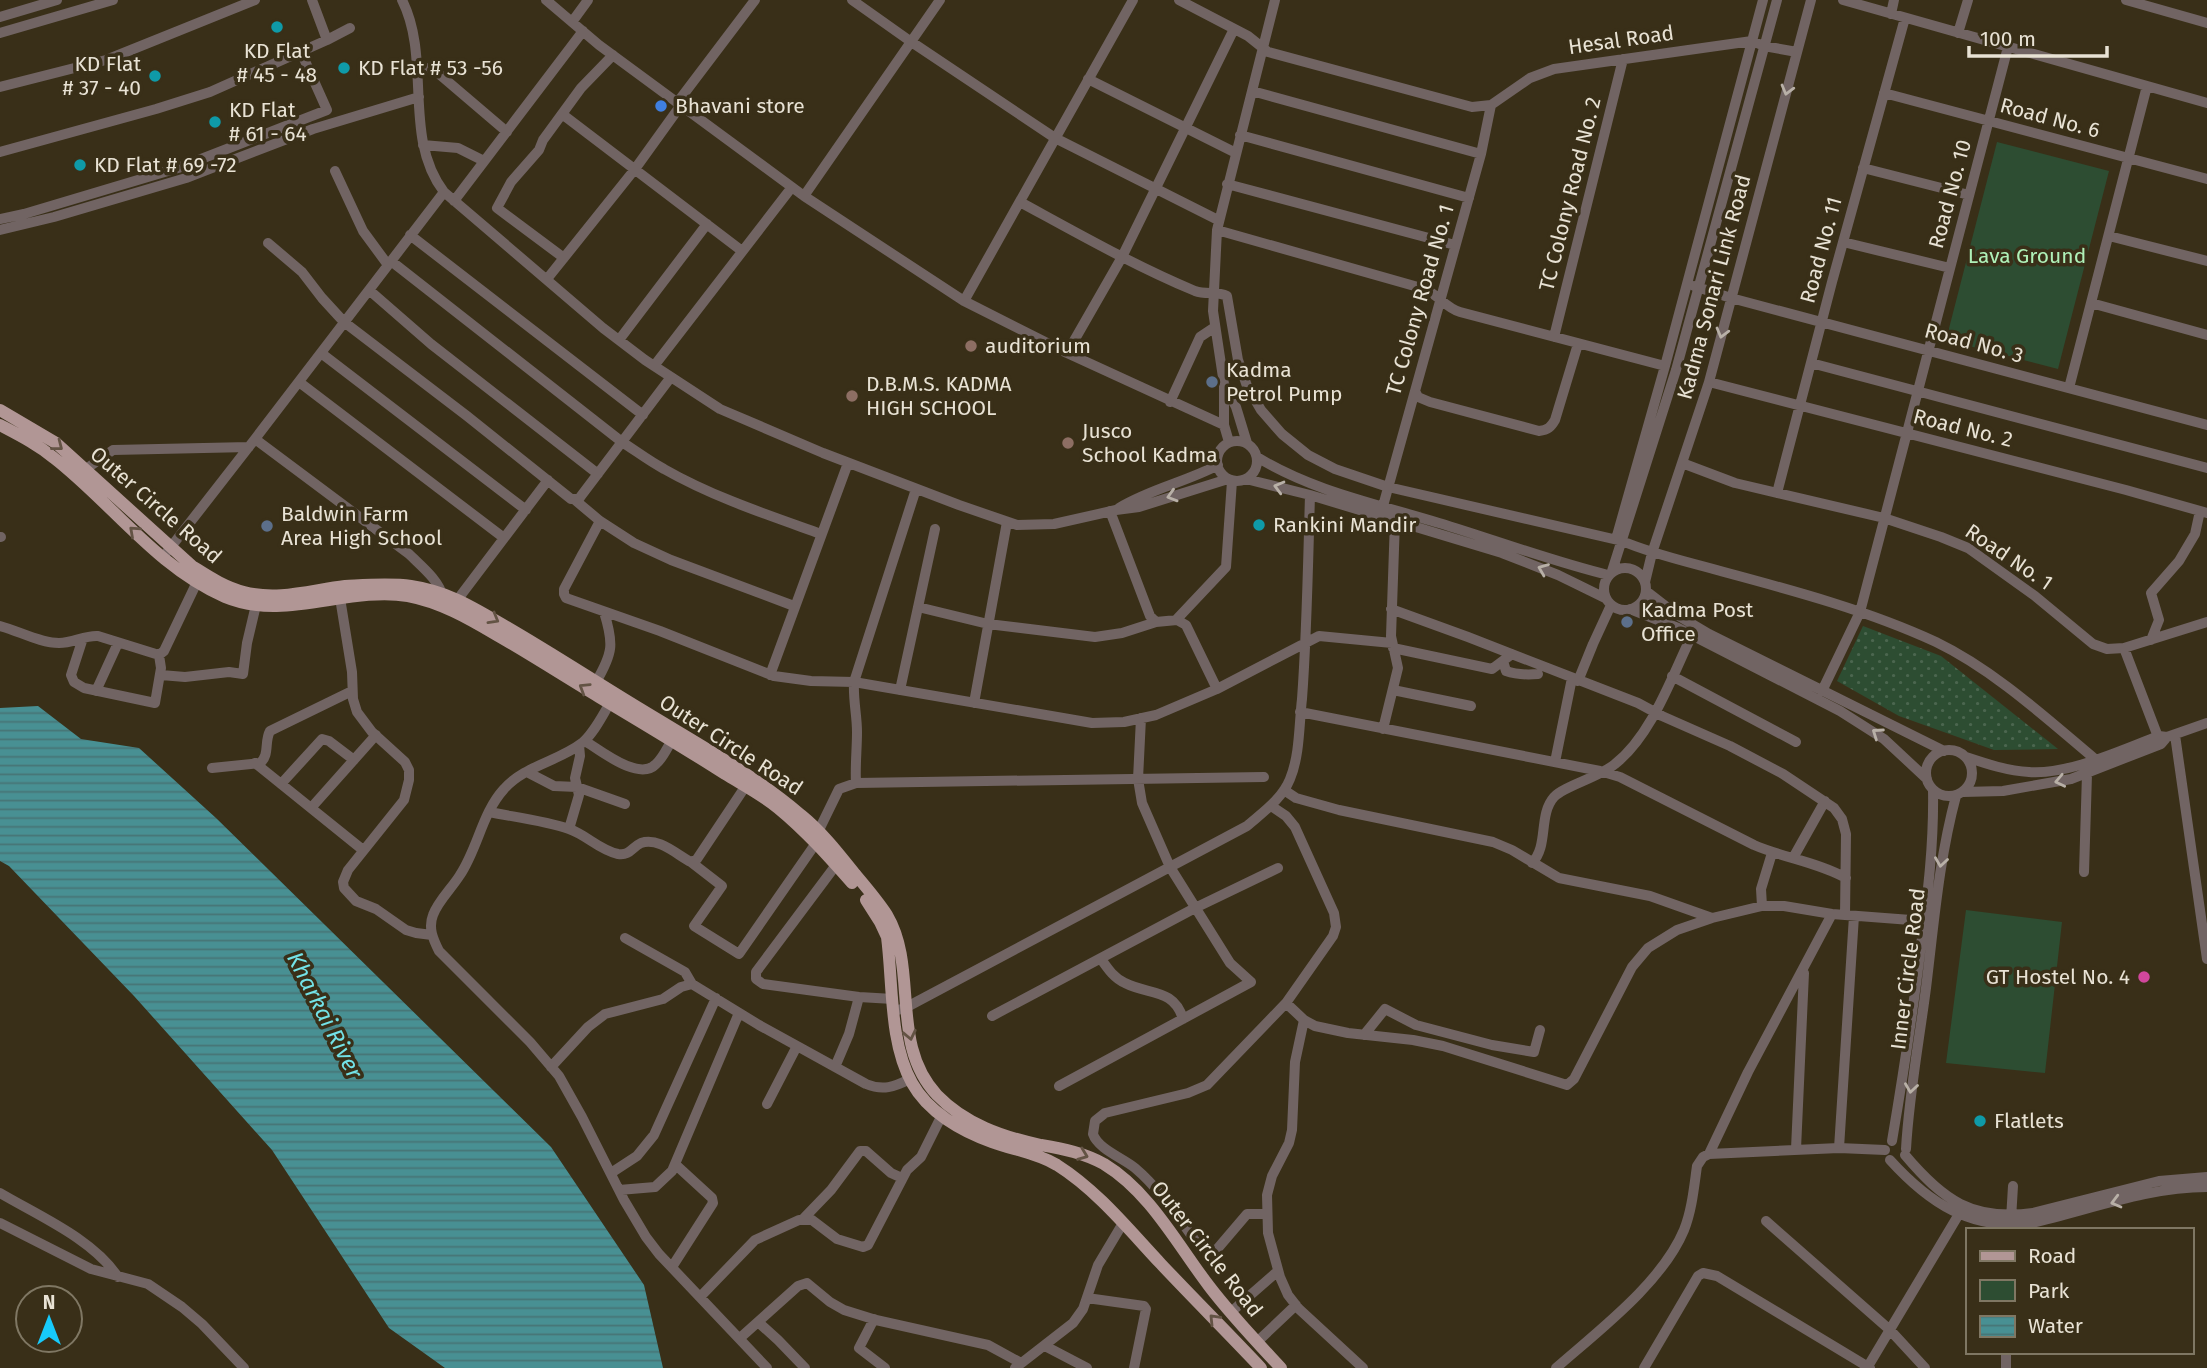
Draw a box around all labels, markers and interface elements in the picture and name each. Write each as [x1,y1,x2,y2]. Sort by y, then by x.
scale bar [1969,14,2107,58]
marker: KD Flat # 45 - 48 [269,19,285,35]
street label: Hesal Road [1566,20,1676,60]
text: 100 m [1980,26,2036,52]
place label: KD Flat # 45 - 48 [237,38,317,88]
place label: KD Flat # 37 - 40 [62,51,141,101]
place label: KD Flat # 53 -56 [358,55,503,81]
marker: KD Flat # 53 -56 [336,60,352,76]
marker: KD Flat # 37 - 40 [147,68,163,84]
one-way arrow [1781,83,1795,95]
street label: Road No. 6 [1997,92,2103,144]
place label: Bhavani store [675,93,805,119]
street label: TC Colony Road No. 2 [1533,94,1607,294]
place label: KD Flat # 61 - 64 [229,97,307,147]
marker: Bhavani store [653,98,669,114]
marker: KD Flat # 61 - 64 [207,114,223,130]
street label: Road No. 10 [1923,137,1977,251]
place label: KD Flat # 69 -72 [94,152,237,178]
marker: KD Flat # 69 -72 [72,157,88,173]
street label: Kadma Sonari Link Road [1671,172,1757,402]
street label: Road No. 11 [1794,194,1848,306]
street label: TC Colony Road No. 1 [1380,201,1460,399]
park label: Lava Ground [1968,243,2086,269]
street label: Road No. 3 [1922,317,2026,369]
one-way arrow [1716,327,1730,339]
place label: auditorium [985,333,1091,359]
marker: auditorium [963,338,979,354]
place label: Kadma Petrol Pump [1226,357,1342,407]
place label: D.B.M.S. KADMA HIGH SCHOOL [866,371,1012,421]
marker: Kadma Petrol Pump [1204,374,1220,390]
marker: D.B.M.S. KADMA HIGH SCHOOL [844,388,860,404]
street label: Road No. 2 [1911,403,2015,453]
place label: Jusco School Kadma [1082,418,1218,468]
marker: Jusco School Kadma [1060,435,1076,451]
one-way arrow [50,437,63,450]
street label: Outer Circle Road [85,441,227,569]
one-way arrow [1274,481,1286,495]
one-way arrow [1167,488,1179,503]
place label: Baldwin Farm Area High School [281,501,442,551]
place label: Rankini Mandir [1273,512,1416,538]
marker: Rankini Mandir [1251,517,1267,533]
marker: Baldwin Farm Area High School [259,518,275,534]
street label: Road No. 1 [1960,518,2058,596]
one-way arrow [129,527,142,540]
one-way arrow [1538,564,1550,578]
place label: Kadma Post Office [1641,597,1754,647]
one-way arrow [487,611,499,624]
marker: Kadma Post Office [1619,614,1635,630]
one-way arrow [579,683,592,696]
street label: Outer Circle Road [654,689,808,801]
one-way arrow [1871,729,1884,742]
one-way arrow [2054,773,2066,788]
one-way arrow [1934,856,1949,868]
street label: Inner Circle Road [1885,887,1931,1051]
water label: Kharkai River [281,947,369,1084]
place label: GT Hostel No. 4 [1986,964,2130,990]
marker: GT Hostel No. 4 [2136,969,2152,985]
one-way arrow [901,1029,916,1041]
one-way arrow [1904,1082,1919,1094]
place label: Flatlets [1994,1108,2064,1134]
marker: Flatlets [1972,1113,1988,1129]
one-way arrow [1076,1147,1088,1161]
street label: Outer Circle Road [1146,1176,1268,1322]
one-way arrow [2110,1193,2122,1208]
legend [1966,1228,2193,1354]
text: Road [2028,1243,2076,1269]
text: Park [2028,1278,2070,1304]
north arrow [14,1284,84,1354]
text: N [43,1291,55,1314]
text: Water [2028,1313,2083,1339]
one-way arrow [1209,1314,1222,1327]

